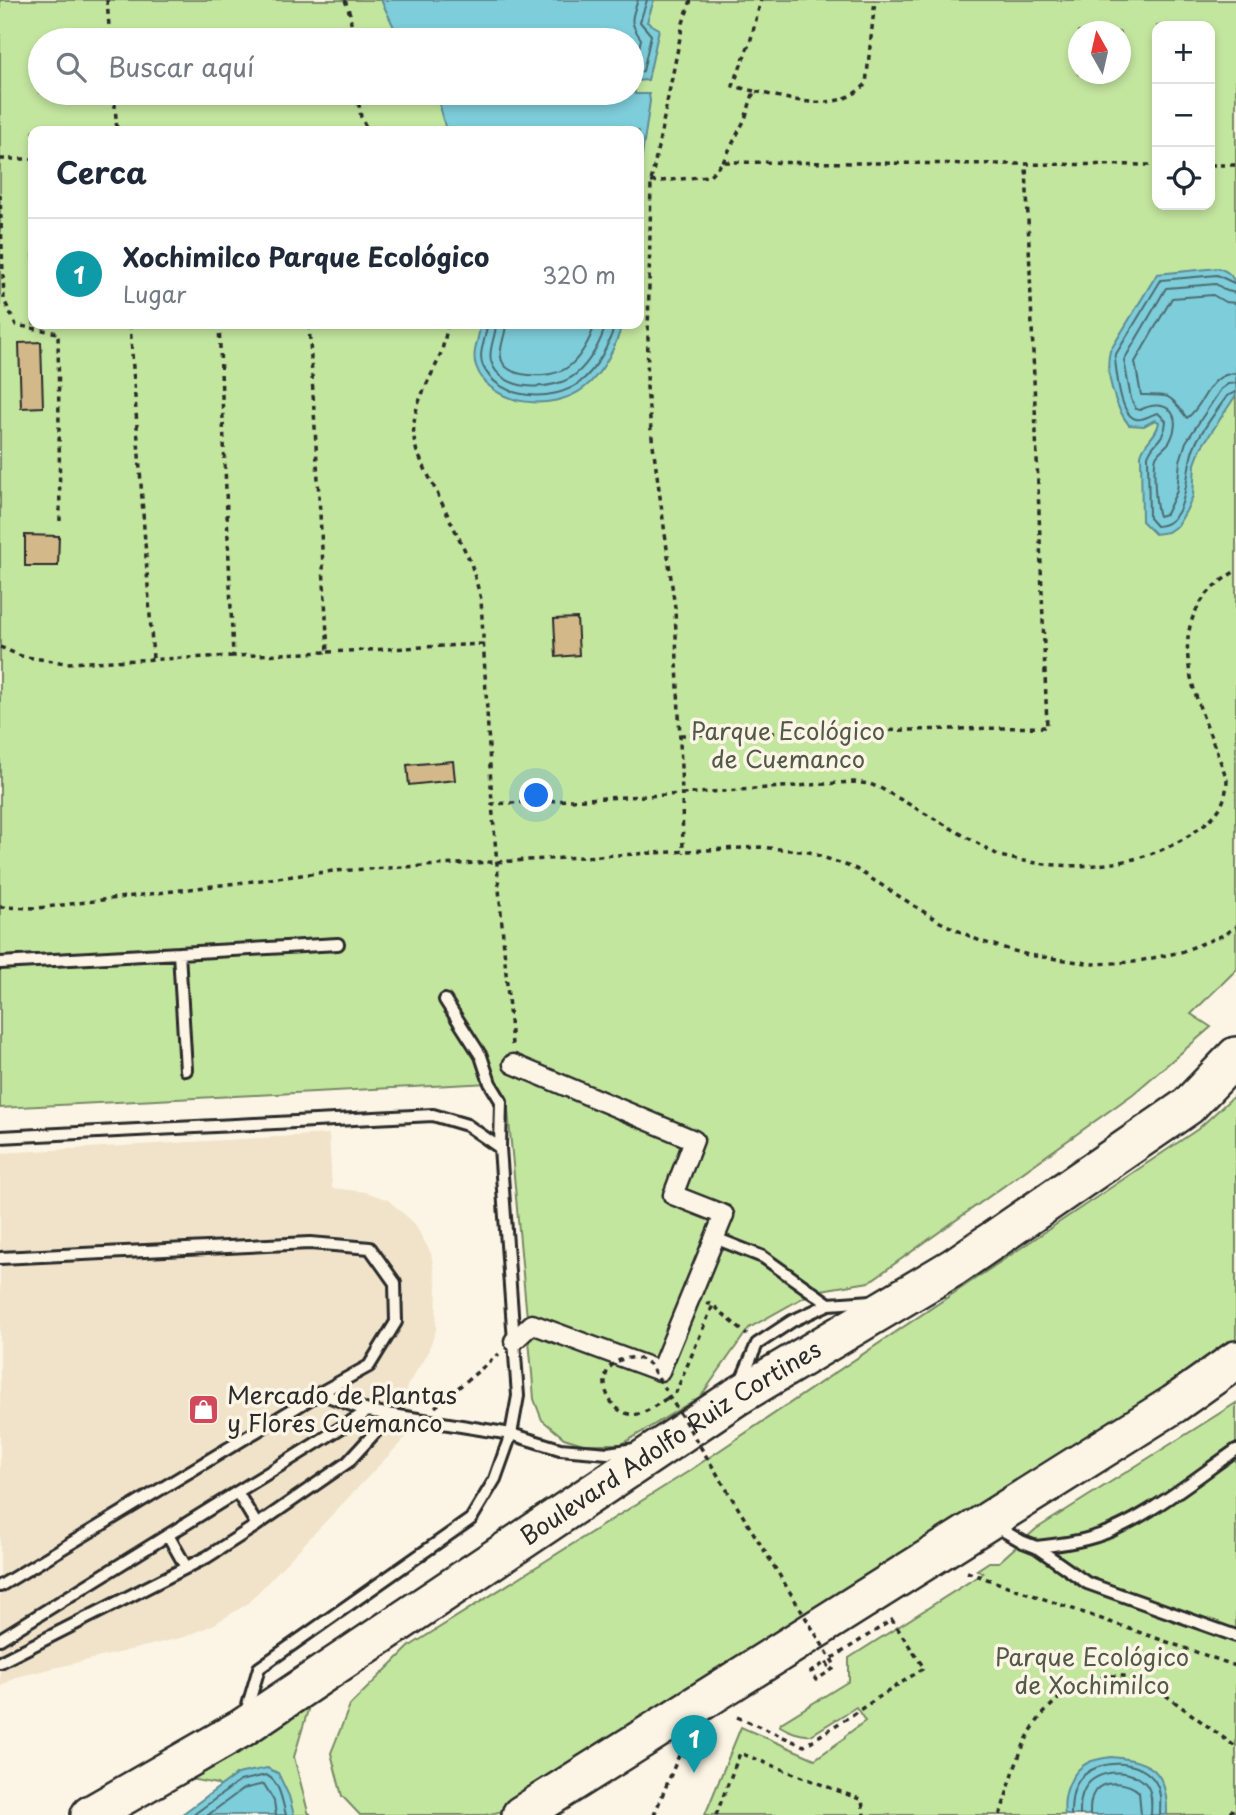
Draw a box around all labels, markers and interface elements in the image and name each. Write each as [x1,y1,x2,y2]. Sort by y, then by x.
north arrow [1068,21,1131,84]
map controls [1152,21,1215,210]
button: + [1152,21,1215,84]
search box [28,28,644,105]
text: Buscar aquí [108,47,254,86]
icon: search [52,48,90,86]
button: − [1152,84,1215,147]
button: locate [1152,147,1215,210]
text: Cerca [56,149,147,194]
text: Xochimilco Parque Ecológico [123,237,489,276]
text: 1 [74,257,85,292]
text: 320 m [542,257,616,292]
text: Lugar [123,276,186,311]
park label: Parque Ecológico de Cuemanco [691,712,885,776]
your location [519,778,553,812]
street label: Boulevard Adolfo Ruiz Cortines [512,1330,827,1553]
place label: Mercado de Plantas y Flores Cuemanco [227,1376,457,1440]
shop icon: Mercado de Plantas y Flores Cuemanco [187,1393,221,1427]
park label: Parque Ecológico de Xochimilco [995,1638,1189,1702]
pin: 1 [671,1715,717,1773]

